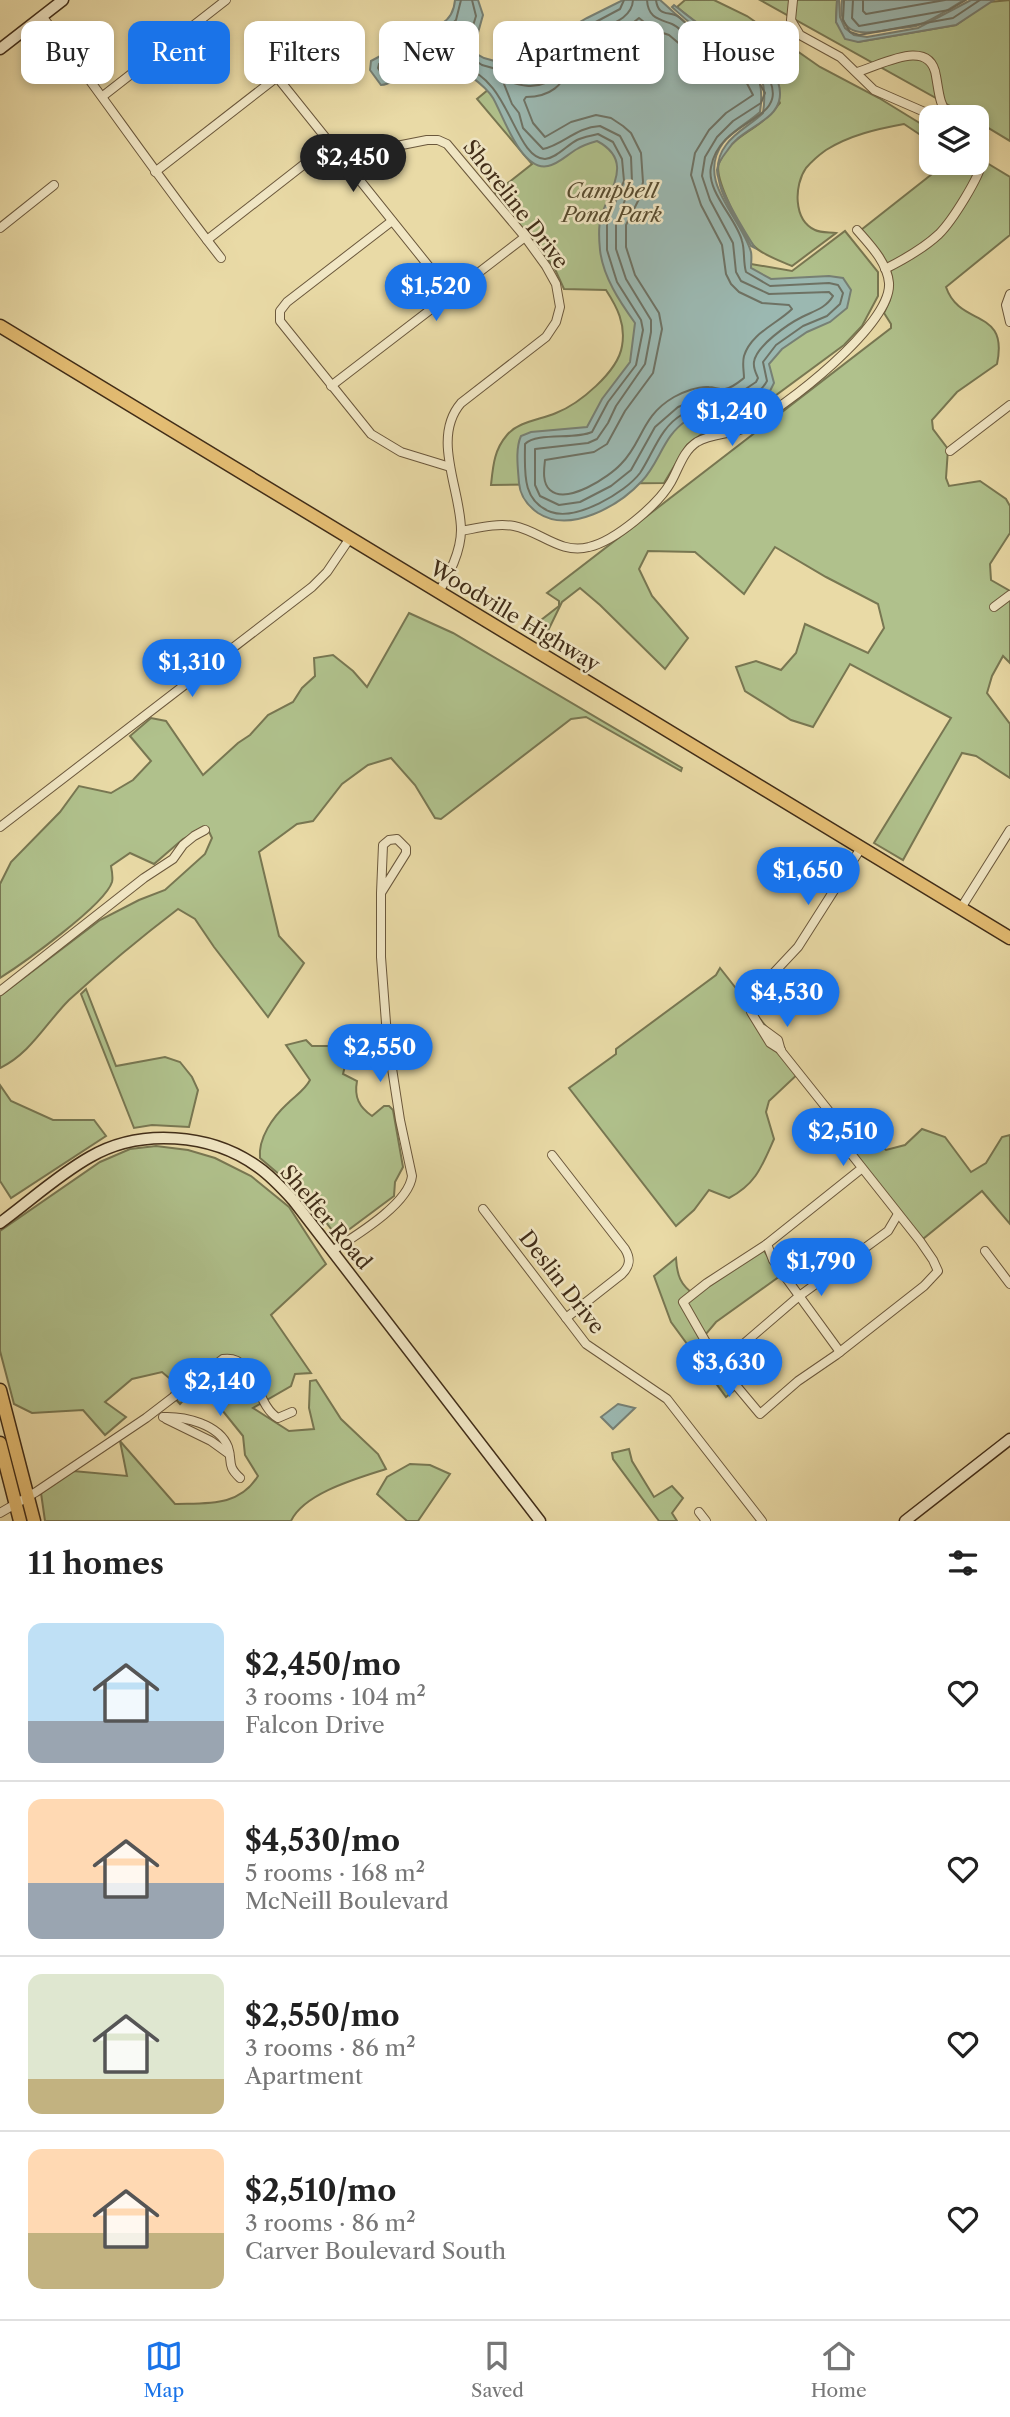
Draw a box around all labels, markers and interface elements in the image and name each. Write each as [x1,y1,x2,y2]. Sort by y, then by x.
chip: Buy [21,21,114,84]
chip: Rent [128,21,230,84]
chip: Filters [244,21,365,84]
chip: New [379,21,479,84]
chip: Apartment [493,21,664,84]
chip: House [678,21,799,84]
map controls [919,105,989,175]
button: layers [919,105,989,175]
pin: $2,450 [296,134,410,194]
street label: Shoreline Drive [458,135,574,273]
text: $2,450 [316,143,390,171]
park label: Campbell Pond Park [560,178,662,227]
pin: $1,520 [379,264,493,323]
text: $1,520 [401,272,471,300]
pin: $1,240 [675,388,789,448]
text: $1,240 [696,397,768,425]
street label: Woodville Highway [424,555,605,677]
pin: $1,310 [135,640,249,699]
text: $1,310 [158,648,226,676]
pin: $1,650 [751,848,865,907]
text: $1,650 [773,856,843,884]
pin: $4,530 [730,970,844,1029]
text: $4,530 [750,978,824,1006]
pin: $2,550 [323,1024,437,1084]
text: $2,550 [344,1033,416,1061]
pin: $2,510 [786,1108,900,1168]
text: $2,510 [808,1117,878,1145]
street label: Shelfer Road [275,1160,377,1274]
street label: Deslin Drive [514,1225,610,1339]
pin: $1,790 [764,1238,878,1298]
text: $1,790 [786,1247,856,1275]
pin: $3,630 [672,1340,786,1399]
text: $3,630 [692,1348,766,1376]
pin: $2,140 [163,1358,277,1418]
text: $2,140 [184,1367,256,1395]
icon: filters [944,1544,982,1582]
text: 11 homes [28,1545,164,1582]
text: $2,450/mo [245,1646,401,1683]
icon: home [84,1651,168,1735]
icon: heart [944,1674,982,1712]
text: 3 rooms · 104 m² [245,1683,426,1711]
text: Falcon Drive [245,1711,385,1739]
text: $4,530/mo [245,1822,400,1859]
icon: home [84,1827,168,1911]
icon: heart [944,1850,982,1888]
text: 5 rooms · 168 m² [245,1859,425,1887]
text: McNeill Boulevard [245,1887,449,1915]
text: $2,550/mo [245,1997,400,2034]
icon: home [84,2002,168,2086]
icon: heart [944,2025,982,2063]
text: 3 rooms · 86 m² [245,2034,416,2062]
text: Apartment [245,2062,363,2090]
text: $2,510/mo [245,2172,396,2209]
icon: home [84,2177,168,2261]
icon: heart [944,2200,982,2238]
text: 3 rooms · 86 m² [245,2209,416,2237]
text: Carver Boulevard South [245,2237,506,2265]
tab: Map [143,2337,184,2402]
tab: Saved [471,2337,524,2402]
tab: Home [811,2337,867,2402]

